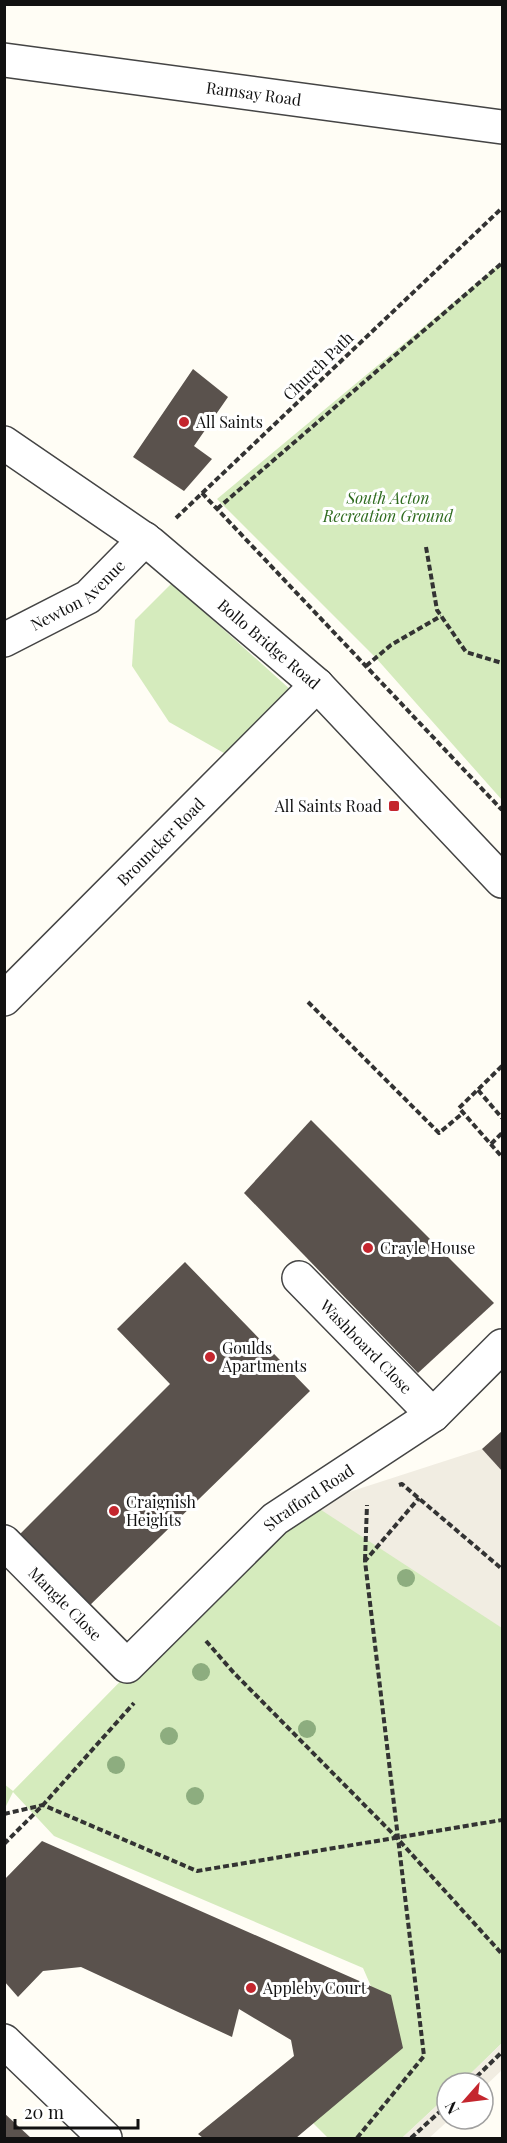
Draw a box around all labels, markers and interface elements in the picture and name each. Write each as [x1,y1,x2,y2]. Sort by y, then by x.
street label: Ramsay Road [205,76,303,110]
street label: Church Path [278,326,358,404]
place label: All Saints [195,411,263,432]
marker: All Saints [177,415,191,429]
park label: South Acton Recreation Ground [322,487,454,526]
street label: Newton Avenue [27,555,129,635]
street label: Bollo Bridge Road [214,594,325,693]
street label: Brouncker Road [112,793,209,890]
place label: All Saints Road [274,795,382,816]
marker: All Saints Road [387,799,401,813]
place label: Crayle House [380,1237,475,1258]
marker: Crayle House [361,1241,375,1255]
street label: Washboard Close [315,1294,417,1398]
place label: Goulds Apartments [221,1337,307,1376]
marker: Goulds Apartments [203,1350,217,1364]
street label: Strafford Road [258,1459,358,1535]
place label: Craignish Heights [126,1491,197,1530]
marker: Craignish Heights [107,1504,121,1518]
street label: Mangle Close [24,1562,107,1645]
place label: Appleby Court [262,1977,367,1998]
marker: Appleby Court [244,1981,258,1995]
north arrow [435,2071,495,2131]
scale bar [15,2092,138,2130]
text: N [439,2098,463,2118]
text: 20 m [24,2100,64,2124]

